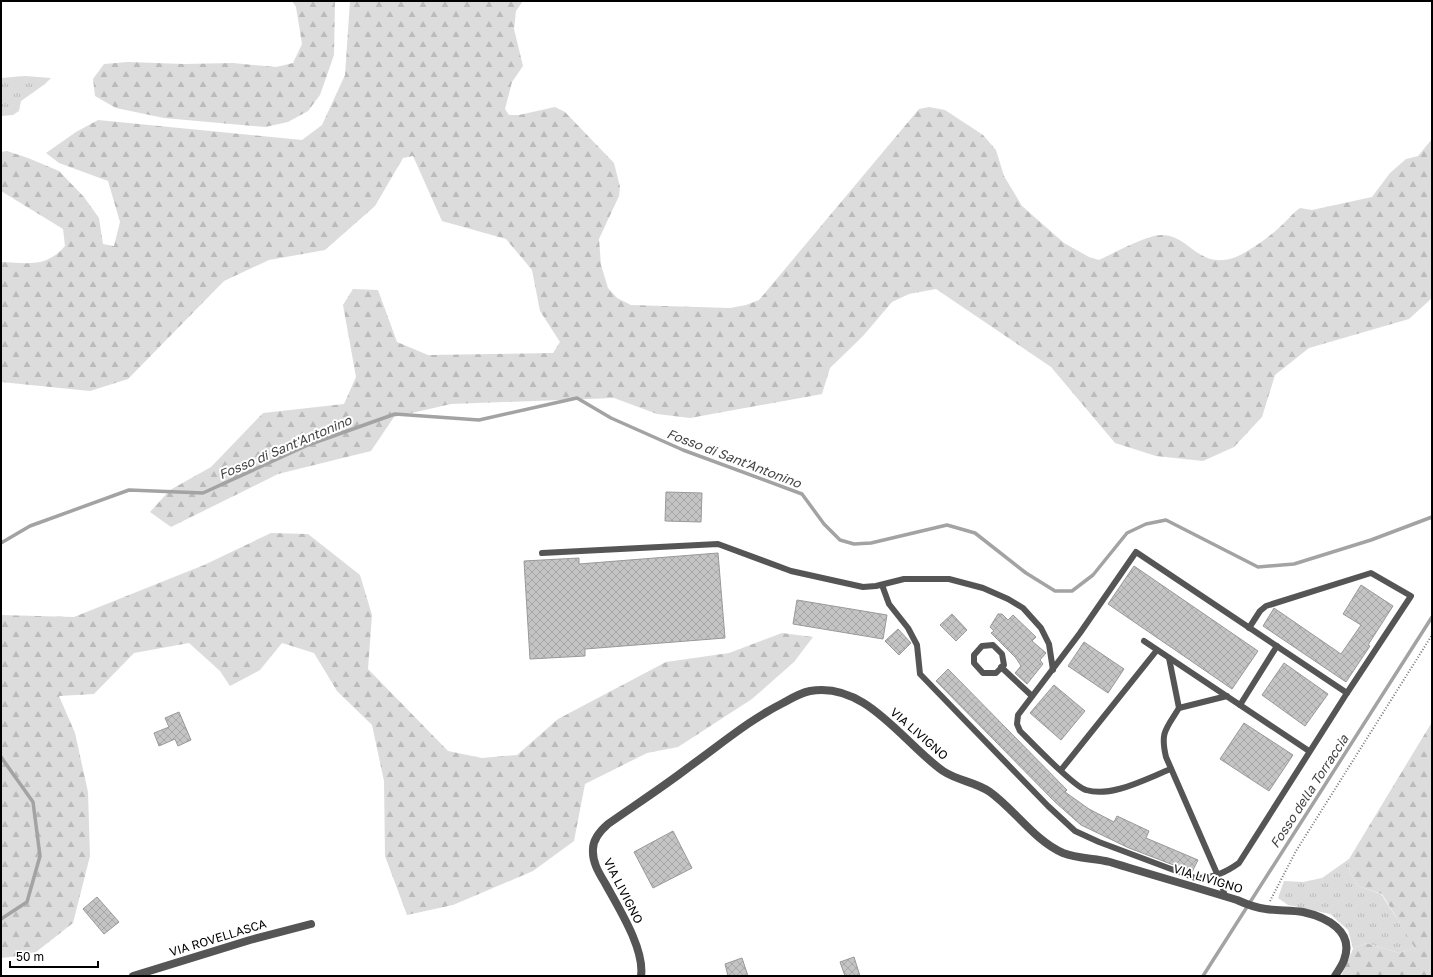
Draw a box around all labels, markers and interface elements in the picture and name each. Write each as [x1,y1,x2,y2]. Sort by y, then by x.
water label: Fosso di Sant'Antonino [216,411,355,482]
water label: Fosso di Sant'Antonino [665,425,804,491]
street label: VIA LIVIGNO [887,704,951,763]
water label: Fosso della Torraccia [1266,731,1352,851]
street label: VIA LIVIGNO [600,855,646,926]
street label: VIA LIVIGNO [1172,861,1245,896]
street label: VIA ROVELLASCA [168,916,268,959]
scale bar [10,943,98,969]
text: 50 m [16,949,44,964]

